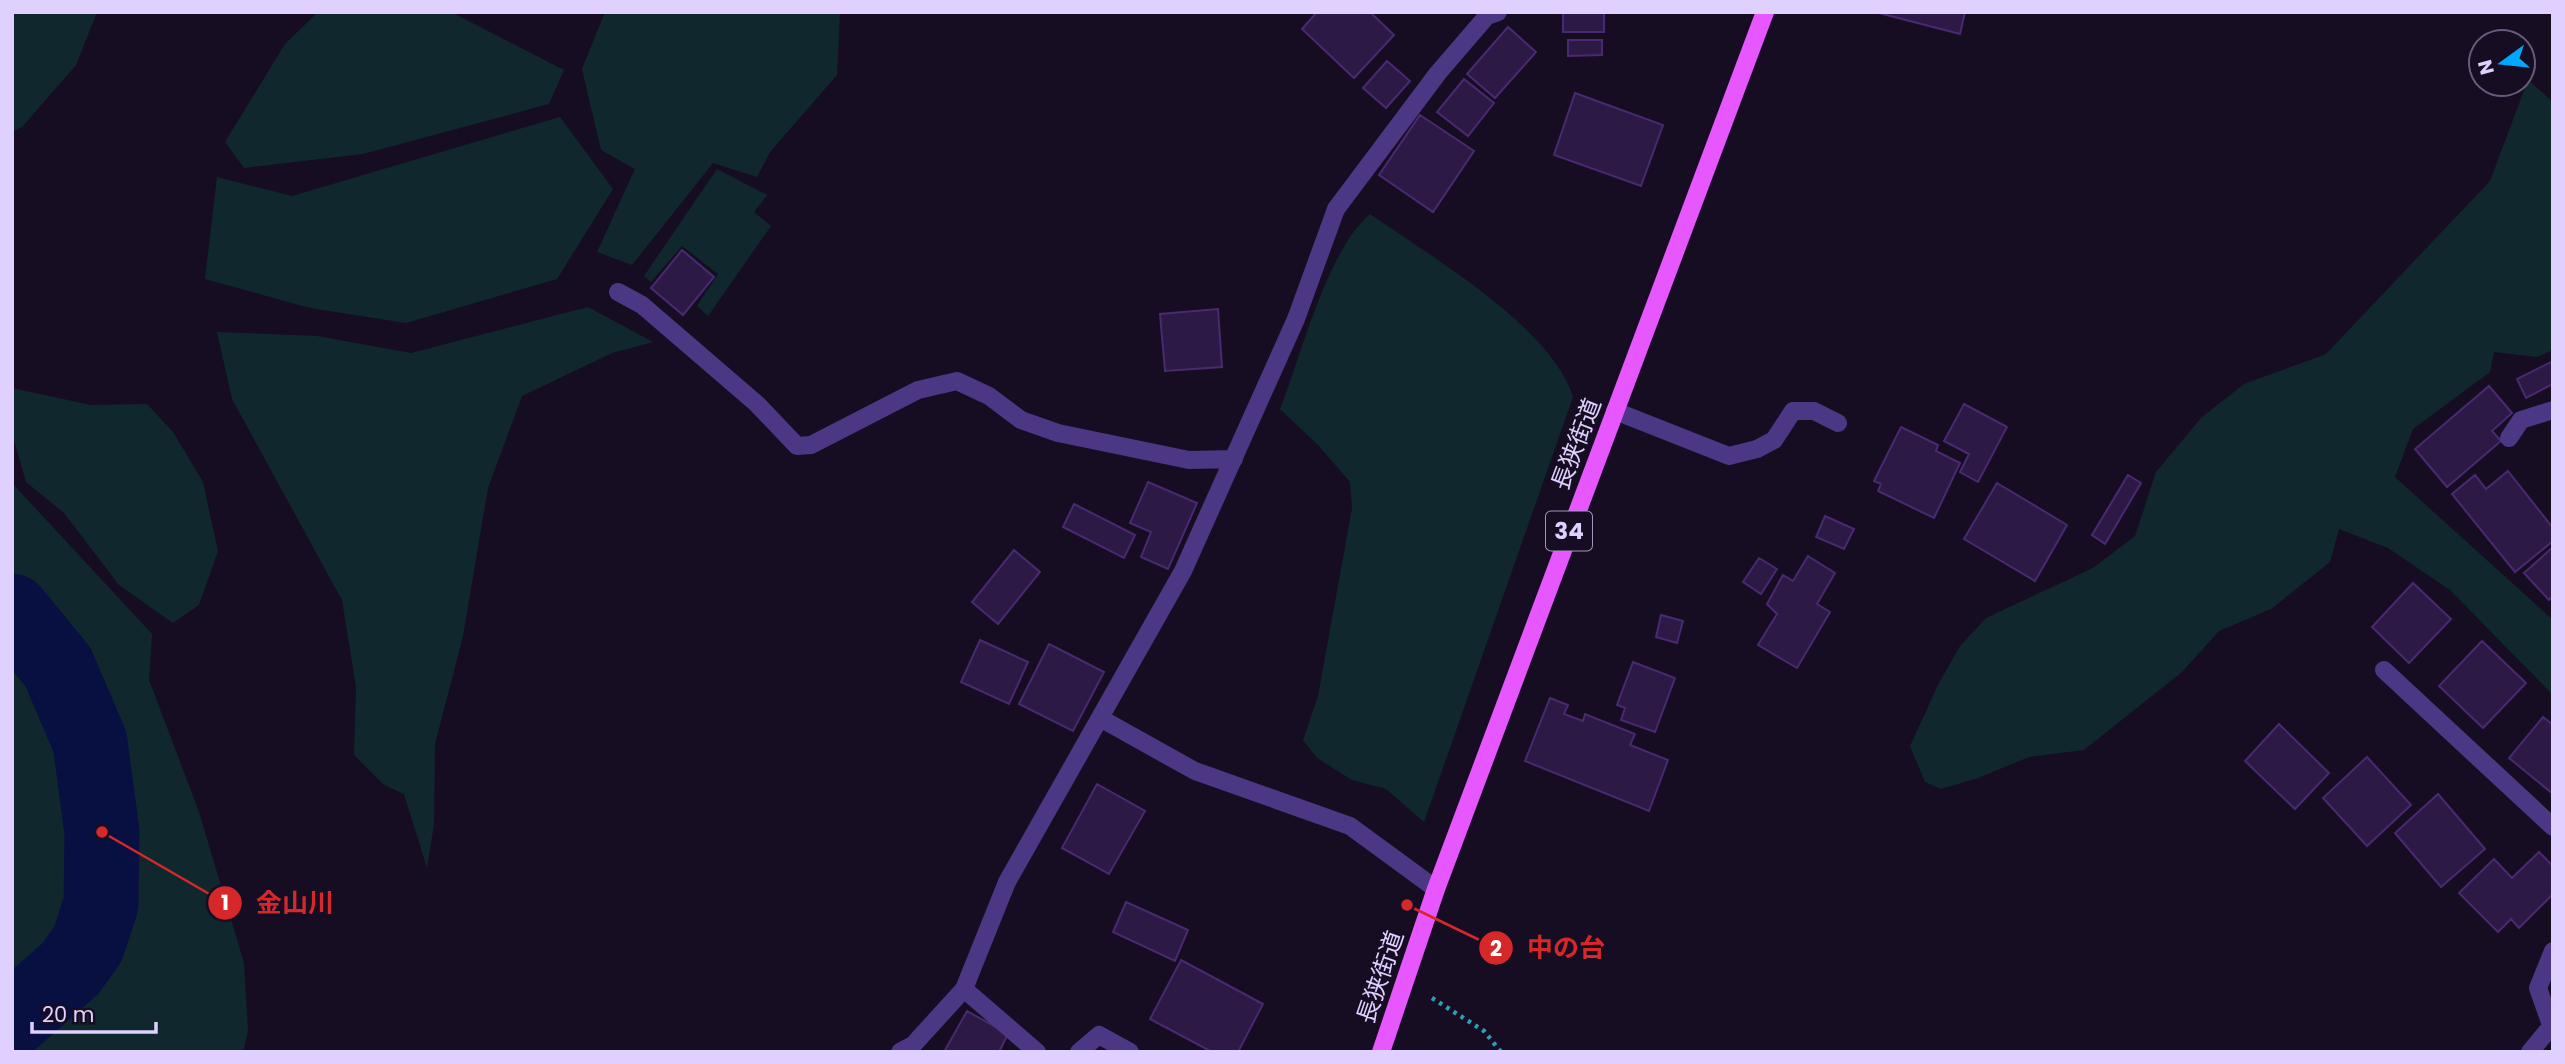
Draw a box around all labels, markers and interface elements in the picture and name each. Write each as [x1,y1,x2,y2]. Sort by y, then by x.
north arrow [2467,28,2537,98]
text: N [2471,57,2501,78]
street label: 長狭街道 [1543,393,1609,495]
road number: 34 [1546,512,1592,551]
callout: 金山川 [207,879,348,926]
text: 金山川 [256,885,334,921]
text: 1 [221,888,229,917]
callout: 中の台 [1478,925,1619,972]
street label: 長狭街道 [1349,926,1411,1028]
text: 中の台 [1527,930,1605,966]
text: 2 [1490,934,1502,963]
scale bar [32,990,156,1034]
text: 20 m [42,1000,95,1029]

